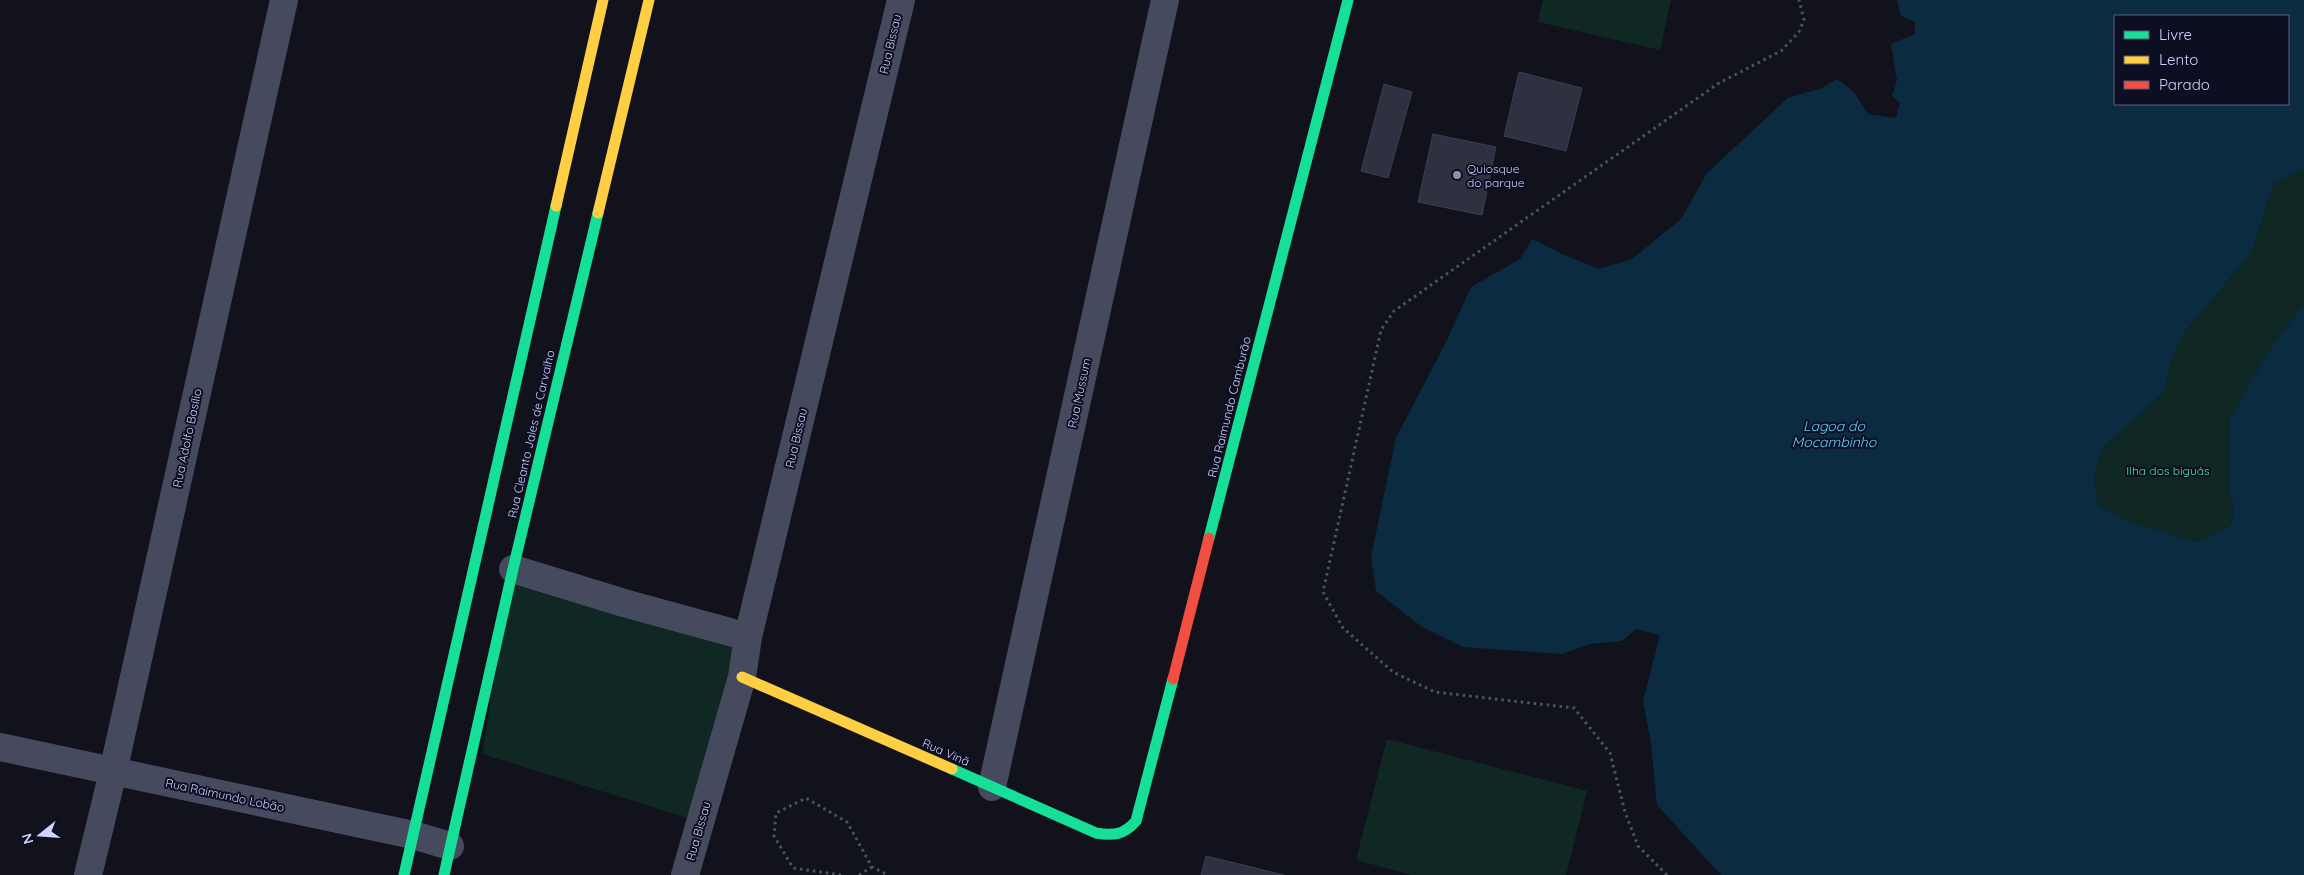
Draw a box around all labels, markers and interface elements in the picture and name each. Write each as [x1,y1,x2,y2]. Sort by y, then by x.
street label: Rua Bissau [876,13,904,75]
legend [2114,15,2289,105]
text: Livre [2159,25,2192,44]
text: Lento [2159,50,2198,69]
text: Parado [2159,75,2210,94]
place label: Quiosque do parque [1467,161,1525,190]
marker: Quiosque do parque [1451,169,1463,181]
street label: Rua Raimundo Camburão [1204,335,1254,479]
street label: Rua Cleanto Jales de Carvalho [504,349,558,519]
street label: Rua Mussum [1064,357,1094,429]
street label: Rua Adolfo Basílio [169,387,205,489]
street label: Rua Bissau [782,407,810,469]
water label: Lagoa do Mocambinho [1792,417,1877,451]
park label: Ilha dos biguás [2126,463,2210,478]
street label: Rua Vinã [920,735,972,769]
street label: Rua Raimundo Lobão [164,775,286,815]
street label: Rua Bissau [682,800,714,862]
north arrow [15,810,65,860]
text: N [17,831,38,846]

